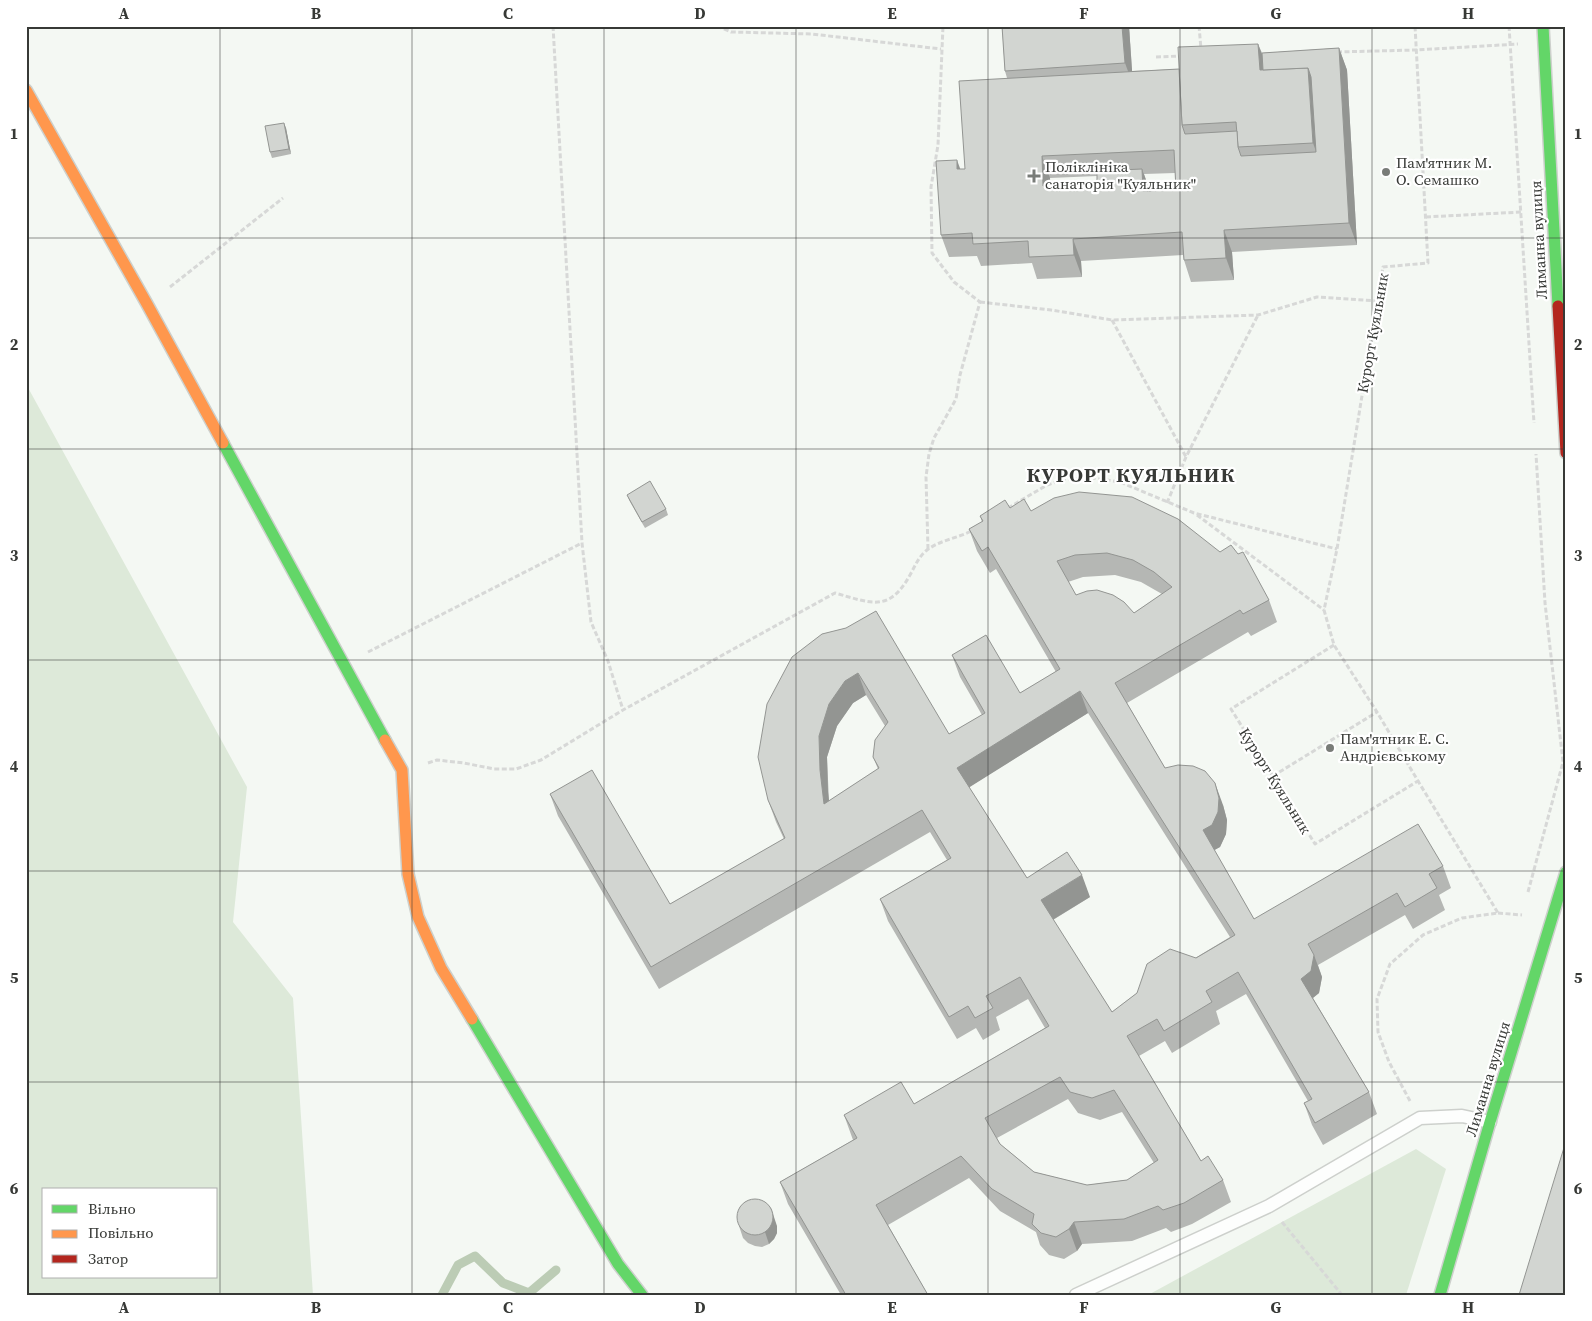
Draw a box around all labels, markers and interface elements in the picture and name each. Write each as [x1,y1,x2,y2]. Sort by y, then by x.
text: A [119,2,130,24]
text: B [311,2,322,24]
text: C [503,2,513,24]
text: D [694,2,706,24]
text: E [887,2,897,24]
text: F [1079,2,1089,24]
text: G [1271,2,1282,24]
text: H [1462,2,1474,24]
text: 1 [10,122,18,144]
text: 1 [1574,122,1582,144]
place label: Пам'ятник М. О. Семашко [1396,152,1492,190]
place label: Поліклініка санаторія "Куяльник" [1045,156,1196,194]
marker: Пам'ятник М. О. Семашко [1380,166,1392,178]
marker: Поліклініка санаторія "Куяльник" [1027,169,1041,183]
street label: Лиманна вулиця [1525,180,1552,300]
street label: Курорт Куяльник [1352,270,1394,395]
text: 2 [10,333,19,355]
text: 2 [1574,333,1583,355]
district label: КУРОРТ КУЯЛЬНИК [1027,461,1235,489]
text: 3 [10,544,19,566]
text: 3 [1574,544,1583,566]
street label: Курорт Куяльник [1234,724,1317,838]
place label: Пам'ятник Е. С. Андрієвському [1340,728,1449,766]
marker: Пам'ятник Е. С. Андрієвському [1324,742,1336,754]
text: 4 [10,755,19,777]
text: 4 [1574,755,1583,777]
text: 5 [10,966,19,988]
text: 5 [1574,966,1583,988]
street label: Лиманна вулиця [1460,1019,1515,1139]
text: 6 [10,1177,19,1199]
text: 6 [1574,1177,1583,1199]
legend [42,1188,218,1278]
text: Вільно [88,1198,136,1219]
text: Повільно [88,1222,154,1243]
text: Затор [88,1248,129,1269]
text: A [119,1296,130,1318]
text: B [311,1296,322,1318]
text: C [503,1296,513,1318]
text: D [694,1296,706,1318]
text: E [887,1296,897,1318]
text: F [1079,1296,1089,1318]
text: G [1271,1296,1282,1318]
text: H [1462,1296,1474,1318]

